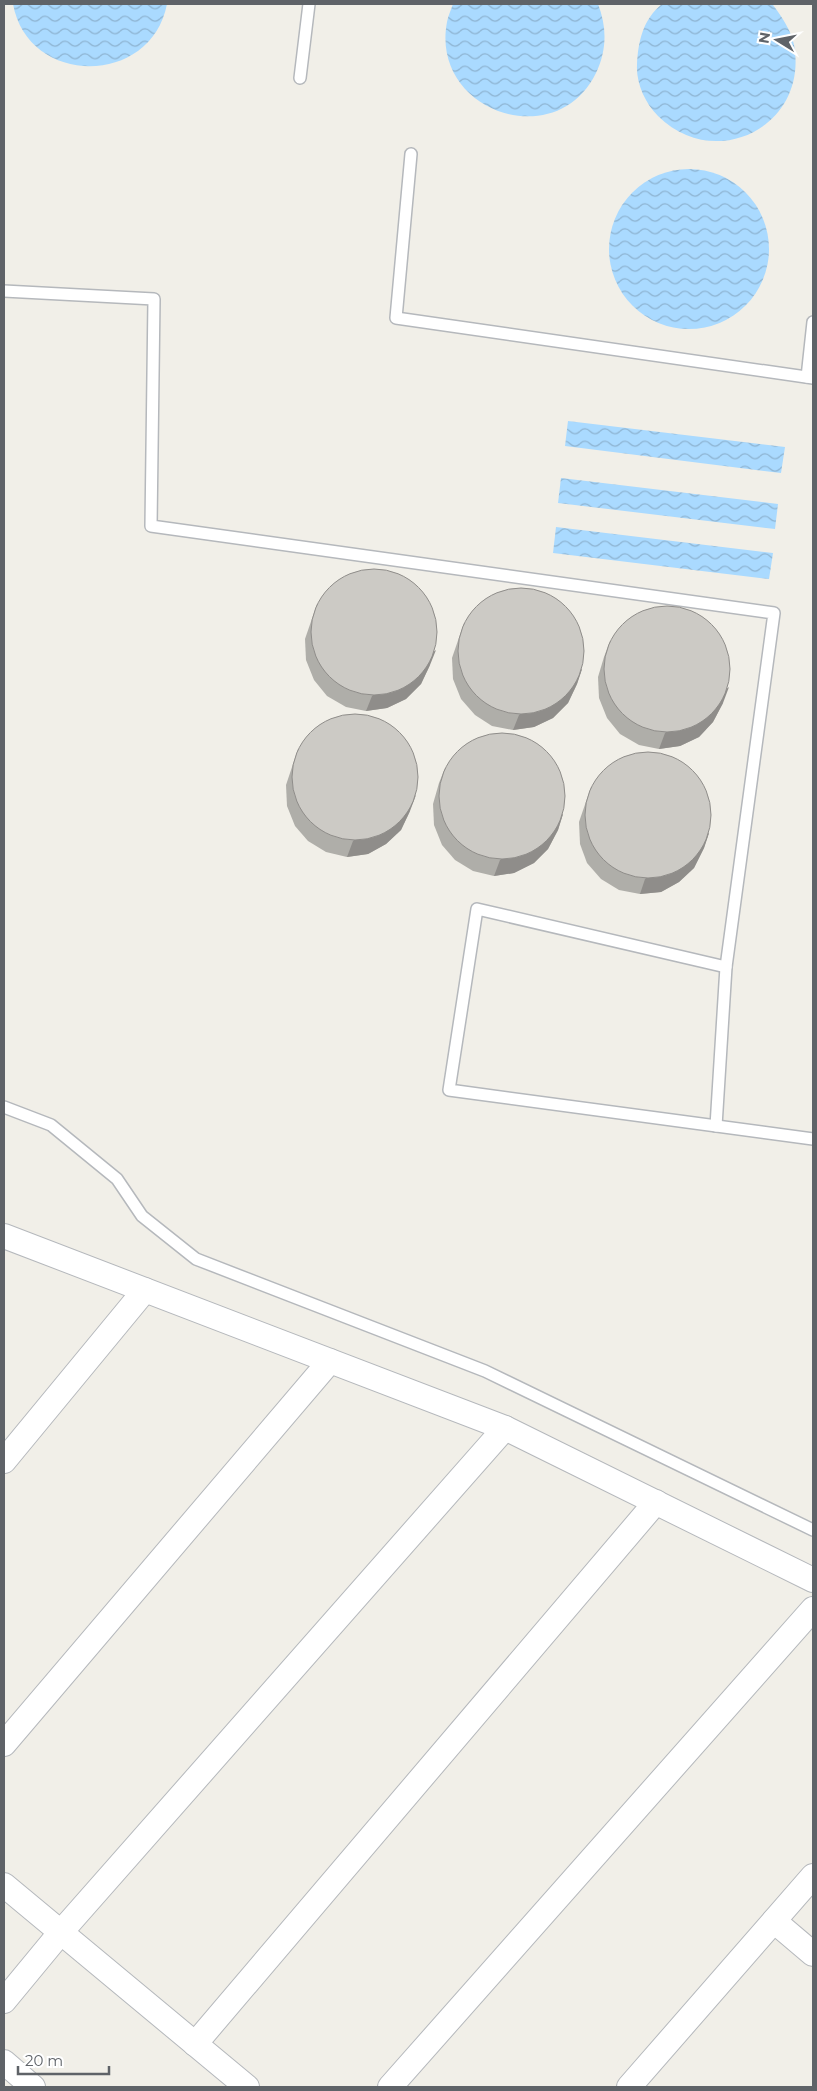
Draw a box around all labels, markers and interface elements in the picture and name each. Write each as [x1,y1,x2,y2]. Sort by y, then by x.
north arrow [752,15,802,65]
text: N [754,31,774,45]
scale bar [18,2044,109,2076]
text: 20 m [25,2051,63,2070]

